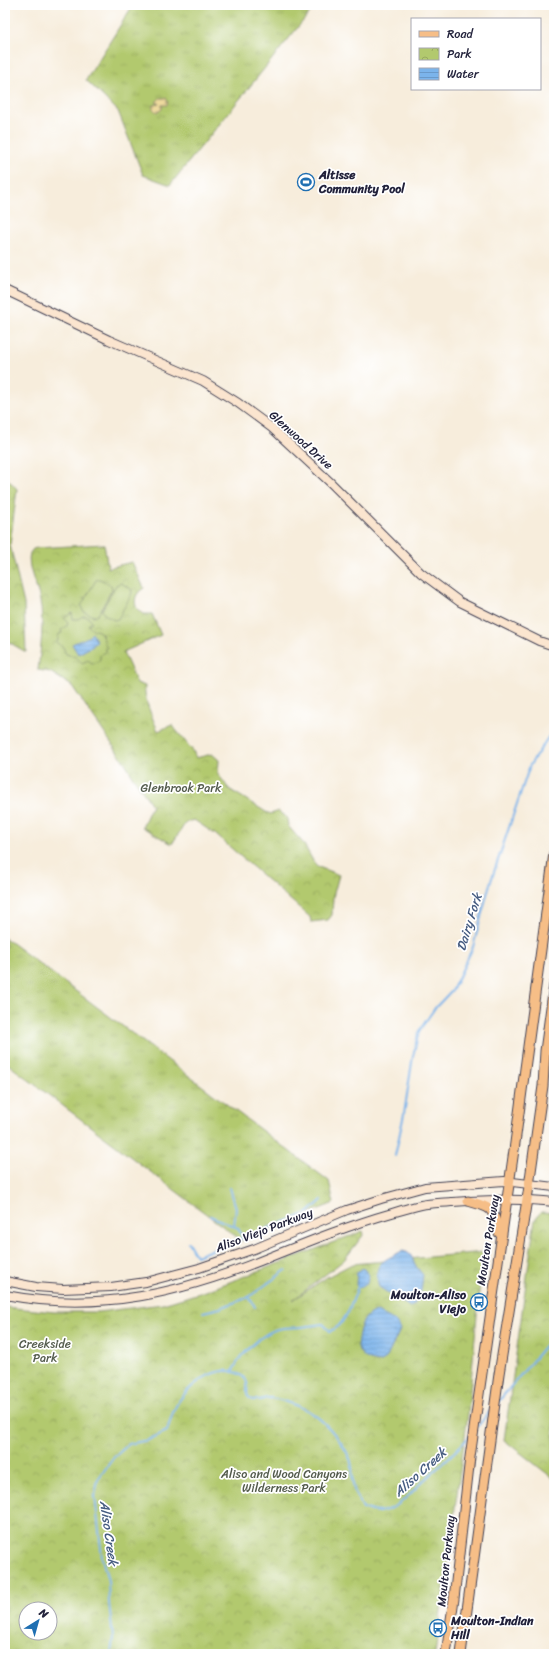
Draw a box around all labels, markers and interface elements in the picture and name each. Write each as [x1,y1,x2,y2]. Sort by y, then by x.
legend [411,18,541,90]
text: Road [447,23,474,45]
text: Park [447,43,472,65]
text: Water [447,63,480,85]
place label: Altisse Community Pool [318,164,405,200]
sports icon: Altisse Community Pool [296,172,316,192]
street label: Glenwood Drive [264,405,338,475]
park label: Glenbrook Park [141,777,222,799]
water label: Dairy Fork [449,888,489,954]
street label: Moulton Parkway [470,1192,506,1287]
street label: Aliso Viejo Parkway [211,1201,317,1259]
place label: Moulton-Aliso Viejo [390,1284,467,1320]
bus stop icon: Moulton-Aliso Viejo [469,1292,489,1312]
park label: Creekside Park [19,1333,71,1369]
water label: Aliso Creek [387,1440,453,1503]
park label: Aliso and Wood Canyons Wilderness Park [220,1463,347,1499]
water label: Aliso Creek [93,1498,125,1569]
street label: Moulton Parkway [430,1513,462,1608]
north arrow [18,1601,58,1641]
text: N [34,1603,53,1624]
place label: Moulton-Indian Hill [450,1610,534,1646]
bus stop icon: Moulton-Indian Hill [428,1618,448,1638]

